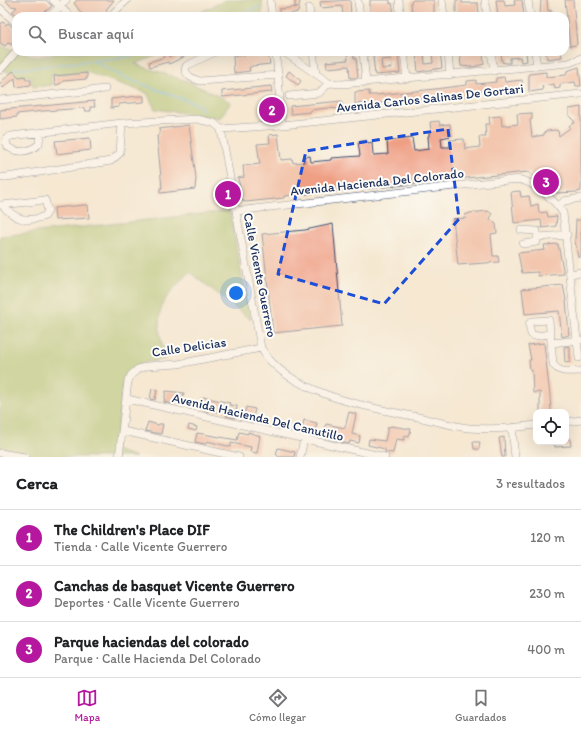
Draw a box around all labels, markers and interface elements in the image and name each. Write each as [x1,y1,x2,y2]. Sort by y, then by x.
search box [12,12,569,56]
icon: search [26,23,48,45]
text: Buscar aquí [58,25,134,43]
street label: Avenida Carlos Salinas De Gortari [336,81,524,115]
pin: 2 [259,95,285,125]
street label: Avenida Hacienda Del Colorado [289,165,465,199]
pin: 3 [533,167,559,197]
pin: 1 [215,179,241,209]
street label: Calle Vicente Guerrero [241,211,280,339]
your location [226,283,246,303]
street label: Calle Delicias [151,334,227,360]
street label: Avenida Hacienda Del Canutillo [171,390,345,444]
map controls [533,409,569,445]
button: locate [533,409,569,445]
text: Cerca [16,473,58,493]
text: 3 resultados [496,476,565,491]
text: The Children's Place DIF [54,521,210,539]
text: 1 [26,530,32,545]
text: 120 m [530,530,565,545]
text: Tienda · Calle Vicente Guerrero [54,539,227,554]
text: Canchas de basquet Vicente Guerrero [54,577,295,595]
text: 2 [26,586,32,601]
text: 230 m [529,586,565,601]
text: Deportes · Calle Vicente Guerrero [54,595,240,610]
text: Parque haciendas del colorado [54,633,249,651]
text: 3 [25,642,33,657]
text: 400 m [527,642,565,657]
text: Parque · Calle Hacienda Del Colorado [54,651,261,666]
tab: Mapa [74,687,100,724]
tab: Cómo llegar [249,687,306,724]
tab: Guardados [455,687,507,724]

